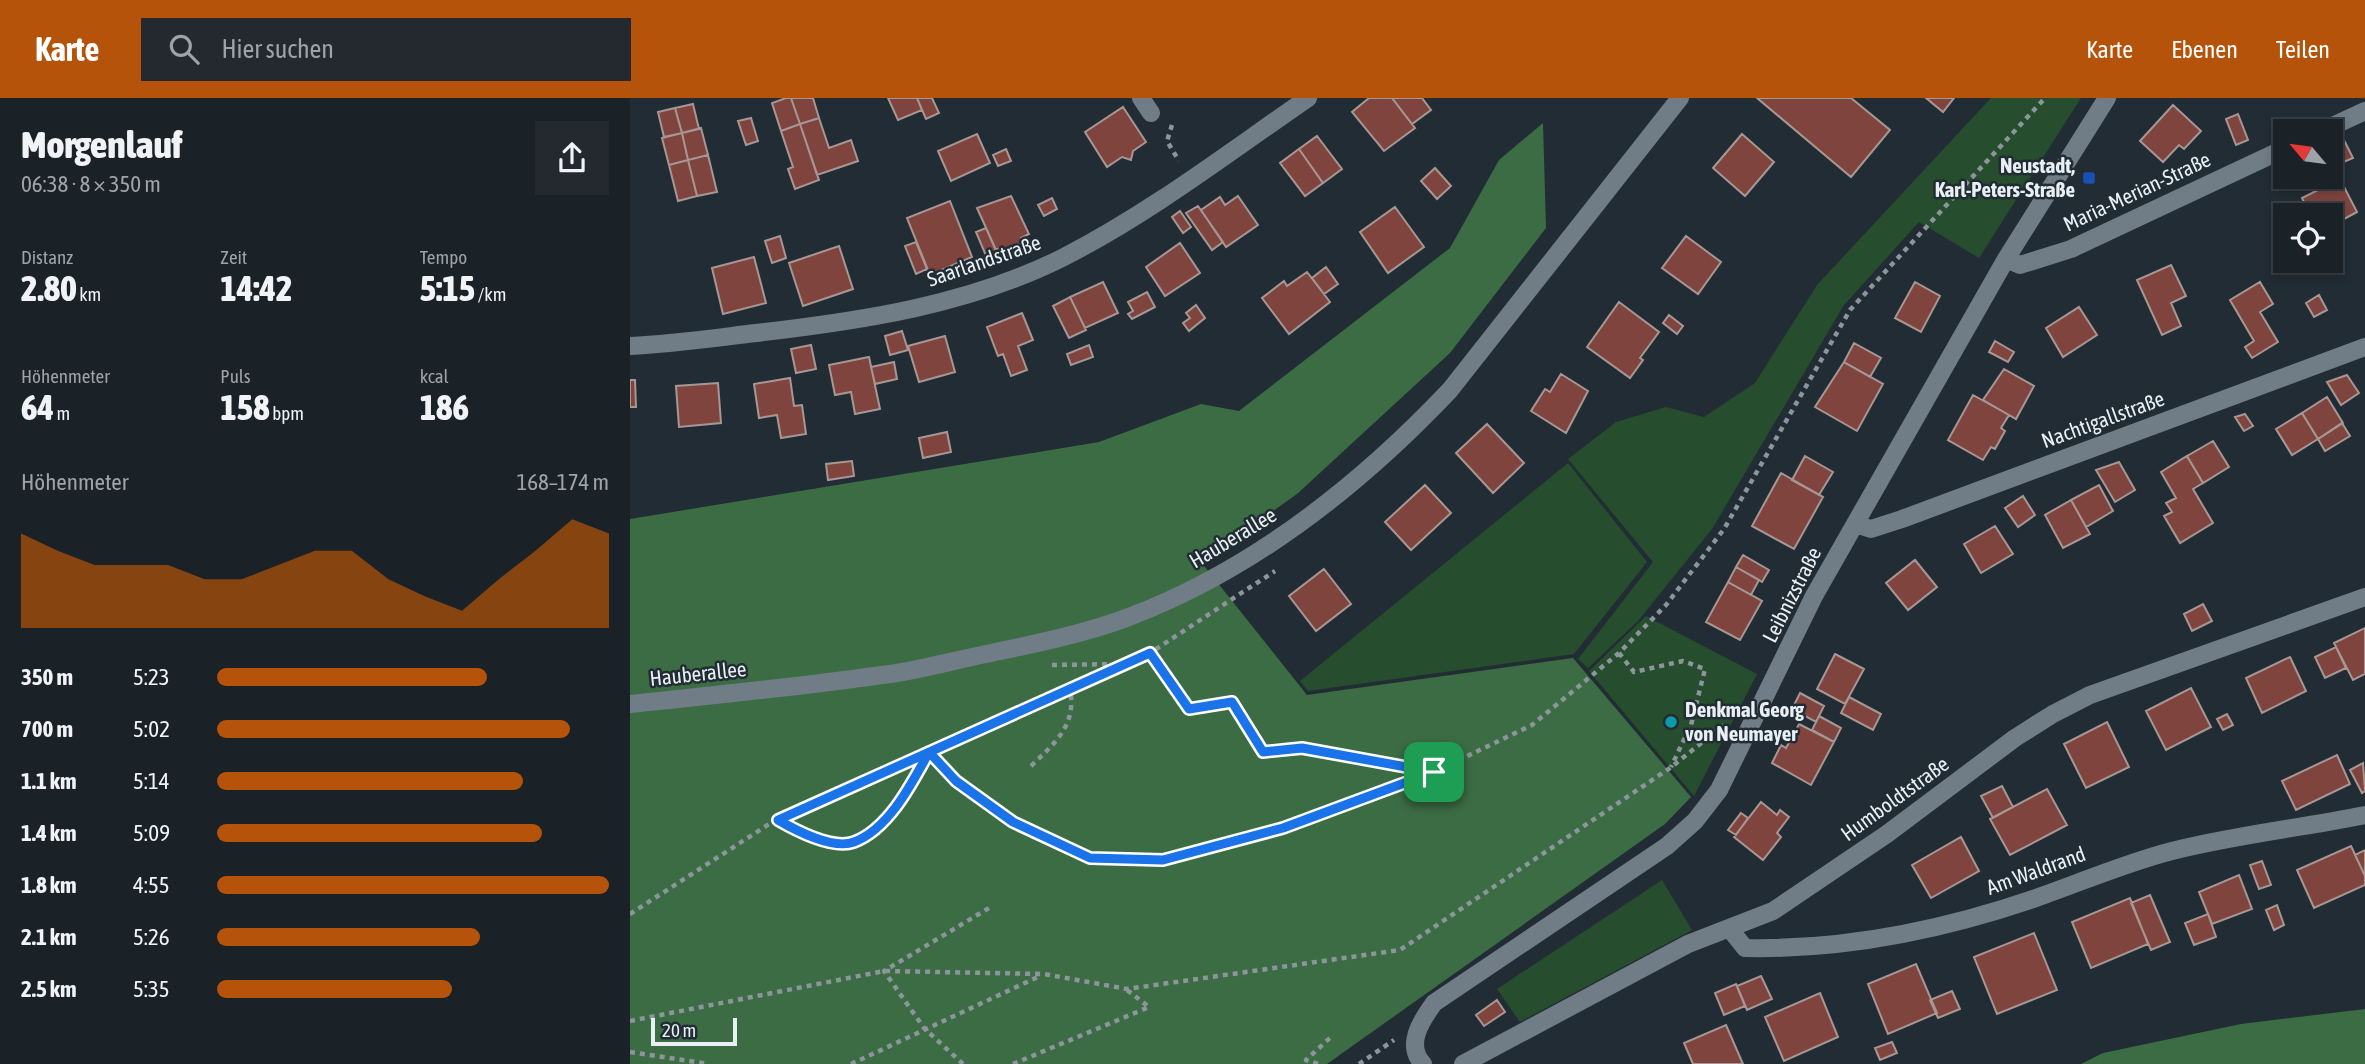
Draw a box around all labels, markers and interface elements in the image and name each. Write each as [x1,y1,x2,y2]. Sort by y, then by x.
search box [141,18,631,81]
text: Karte [35,30,99,68]
icon: search [165,30,203,68]
text: Hier suchen [221,34,334,64]
text: Karte [2086,36,2133,63]
text: Ebenen [2171,36,2238,63]
text: Teilen [2276,36,2330,63]
north arrow [2273,119,2343,189]
map controls [2273,119,2343,273]
button: share [535,121,609,195]
text: Morgenlauf [21,123,182,166]
street label: Maria-Merian-Straße [2059,147,2214,236]
place label: Neustadt, Karl-Peters-Straße [1935,153,2075,201]
marker: Neustadt, Karl-Peters-Straße [2081,170,2097,186]
text: 06:38 · 8 × 350 m [21,171,161,197]
button: locate [2273,203,2343,273]
street label: Saarlandstraße [924,229,1044,291]
text: Distanz [21,246,73,268]
text: Zeit [220,246,247,268]
text: Tempo [420,246,467,268]
text: 2.80 [21,268,77,308]
text: 14:42 [220,268,292,308]
text: 5:15 [420,268,475,308]
text: km [77,283,101,305]
text: /km [475,283,506,305]
text: Höhenmeter [21,365,110,387]
text: Puls [220,365,251,387]
text: kcal [420,365,449,387]
street label: Nachtigallstraße [2038,386,2167,452]
text: 64 [21,387,54,427]
text: 158 [220,387,270,427]
text: 186 [420,387,469,427]
text: m [54,402,70,424]
text: bpm [270,402,304,424]
text: Höhenmeter [21,469,129,495]
text: 168–174 m [516,469,609,495]
street label: Hauberallee [1185,502,1280,572]
street label: Leibnizstraße [1757,543,1825,646]
street label: Hauberallee [648,656,747,690]
text: 350 m [21,664,73,690]
text: 5:23 [133,664,170,690]
place label: Denkmal Georg von Neumayer [1685,697,1805,745]
marker: Denkmal Georg von Neumayer [1663,714,1679,730]
text: 700 m [21,716,73,742]
text: 5:02 [133,716,170,742]
pin [1404,742,1464,802]
street label: Humboldtstraße [1836,751,1953,845]
icon: arrive [1415,753,1453,791]
text: 1.1 km [21,768,77,794]
text: 5:14 [133,768,170,794]
text: 1.4 km [21,820,77,846]
text: 5:09 [133,820,170,846]
street label: Am Waldrand [1983,841,2088,899]
text: 1.8 km [21,872,77,898]
text: 4:55 [133,872,170,898]
text: 2.1 km [21,924,77,950]
text: 5:26 [133,924,170,950]
text: 2.5 km [21,976,77,1002]
text: 5:35 [133,976,170,1002]
scale bar [651,1015,737,1047]
text: 20 m [662,1019,696,1041]

